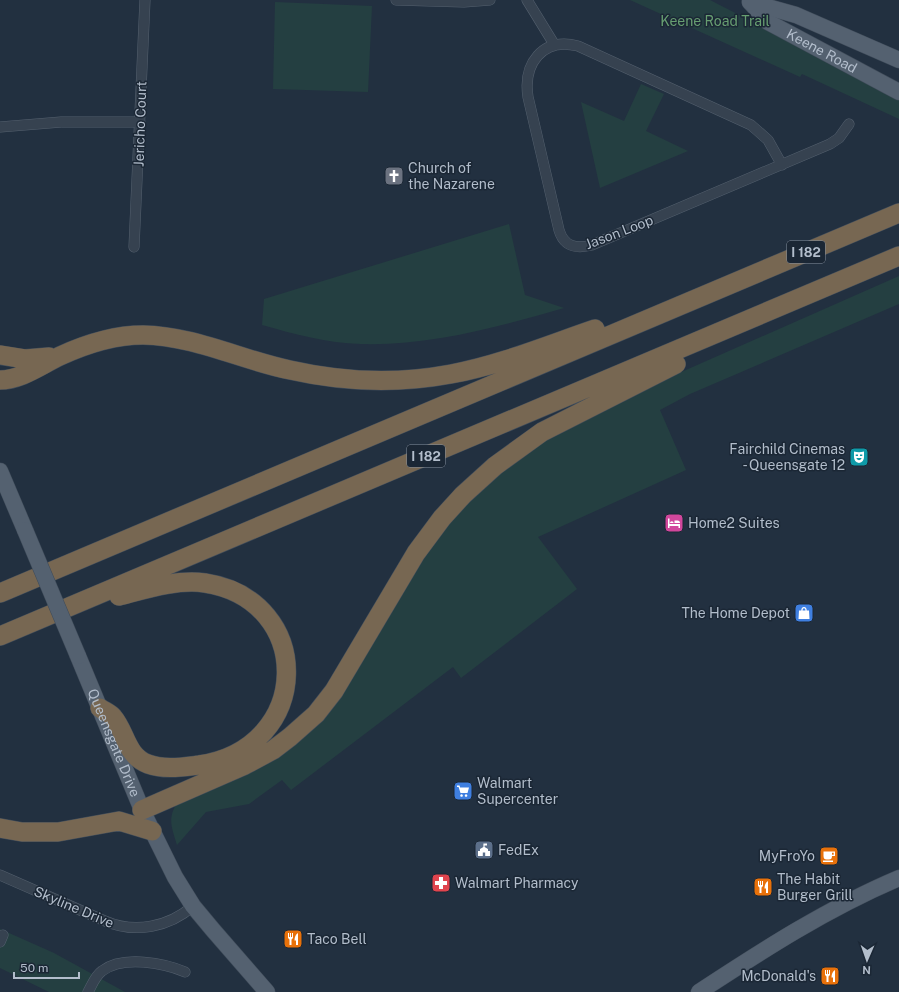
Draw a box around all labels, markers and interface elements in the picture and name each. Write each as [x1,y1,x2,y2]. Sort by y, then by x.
park label: Keene Road Trail [660,13,770,29]
street label: Keene Road [784,25,860,76]
street label: Jericho Court [131,81,149,167]
place label: Church of the Nazarene [408,160,495,192]
church icon: Church of the Nazarene [383,165,405,187]
street label: Jason Loop [583,212,655,252]
road number: I 182 [787,241,825,263]
place label: Fairchild Cinemas - Queensgate 12 [729,441,845,473]
road number: I 182 [407,445,445,467]
theatre icon: Fairchild Cinemas - Queensgate 12 [848,446,870,468]
hotel icon: Home2 Suites [663,512,685,534]
place label: Home2 Suites [688,515,780,531]
shop icon: The Home Depot [793,602,815,624]
place label: The Home Depot [681,605,790,621]
street label: Queensgate Drive [85,686,144,799]
place label: Walmart Supercenter [477,775,558,807]
supermarket icon: Walmart Supercenter [452,780,474,802]
public building icon: FedEx [473,839,495,861]
place label: FedEx [498,842,539,858]
cafe icon: MyFroYo [818,845,840,867]
place label: MyFroYo [759,848,815,864]
place label: The Habit Burger Grill [777,871,853,903]
pharmacy icon: Walmart Pharmacy [430,872,452,894]
place label: Walmart Pharmacy [455,875,579,891]
restaurant icon: The Habit Burger Grill [752,876,774,898]
street label: Skyline Drive [32,883,117,931]
restaurant icon: Taco Bell [282,928,304,950]
place label: Taco Bell [307,931,367,947]
north arrow [847,940,887,980]
scale bar [14,954,79,980]
text: 50 m [20,961,48,975]
text: N [862,964,871,976]
restaurant icon: McDonald's [819,965,841,987]
place label: McDonald's [741,968,816,984]

